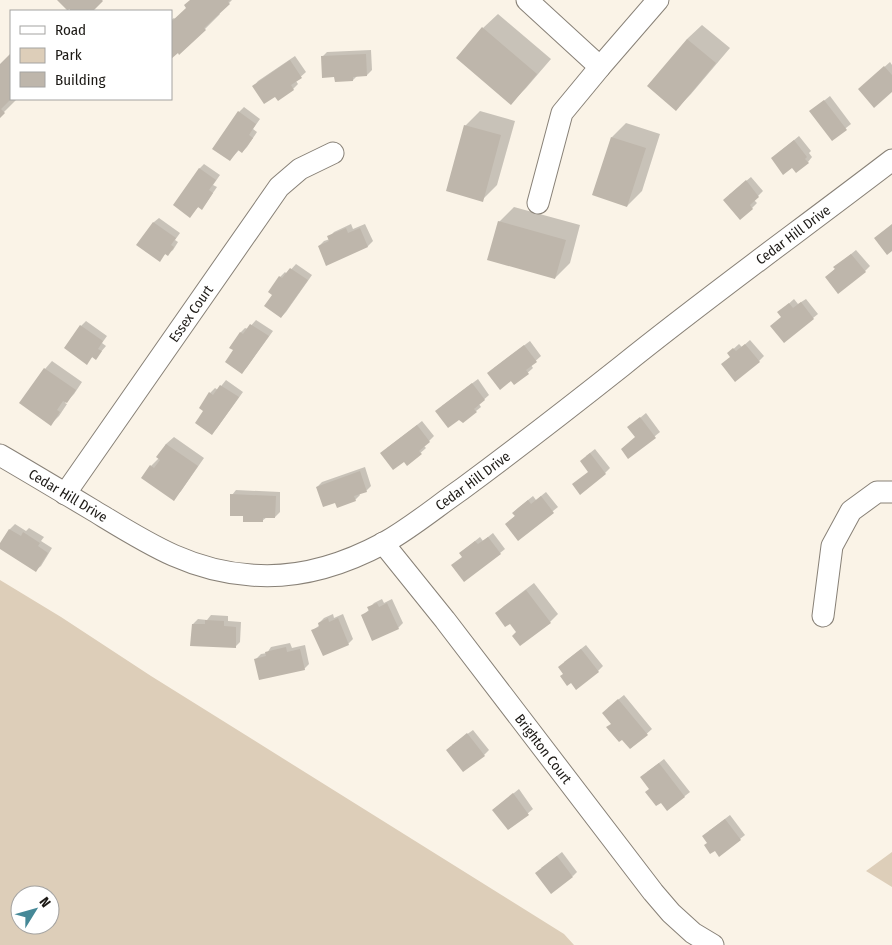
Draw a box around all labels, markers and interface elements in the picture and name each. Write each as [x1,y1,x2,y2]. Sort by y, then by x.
legend [10,10,172,100]
text: Road [55,21,86,39]
text: Park [55,46,82,64]
text: Building [55,71,106,89]
street label: Cedar Hill Drive [753,202,834,268]
street label: Essex Court [165,282,217,346]
street label: Cedar Hill Drive [432,448,514,514]
street label: Cedar Hill Drive [25,466,110,526]
street label: Brighton Court [511,711,575,788]
north arrow [10,885,60,935]
text: N [36,894,54,911]

